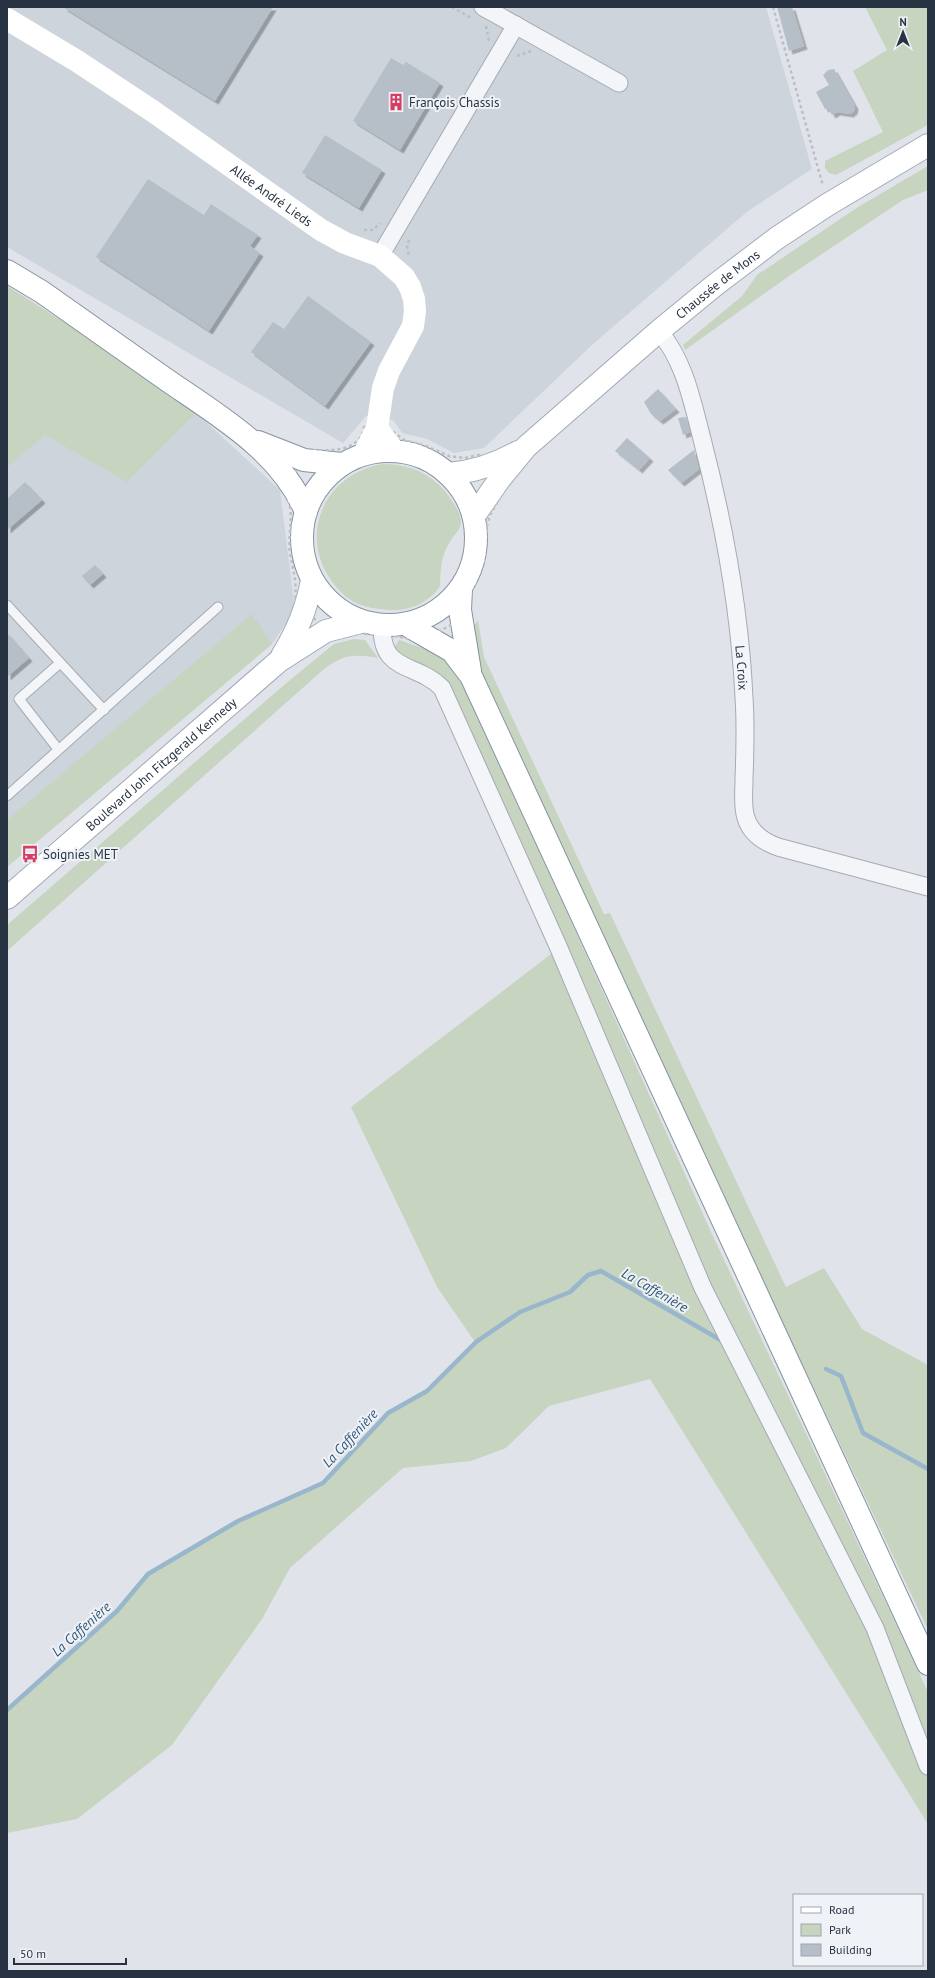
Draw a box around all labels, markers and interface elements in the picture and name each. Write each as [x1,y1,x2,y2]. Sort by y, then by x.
north arrow [883,12,923,52]
text: N [899,15,907,29]
building icon: François Chassis [386,92,406,112]
place label: François Chassis [409,94,500,111]
street label: Allée André Lieds [227,160,316,230]
street label: Chaussée de Mons [672,246,763,322]
street label: La Croix [732,645,752,691]
street label: Boulevard John Fitzgerald Kennedy [82,694,240,834]
bus stop icon: Soignies MET [20,844,40,864]
place label: Soignies MET [43,846,118,863]
water label: La Caffenière [619,1264,692,1316]
water label: La Caffenière [318,1405,382,1471]
water label: La Caffenière [48,1597,115,1660]
legend [793,1894,923,1966]
text: Road [829,1902,854,1917]
text: Park [829,1922,851,1937]
scale bar [14,1940,126,1966]
text: Building [829,1942,872,1957]
text: 50 m [20,1946,46,1961]

